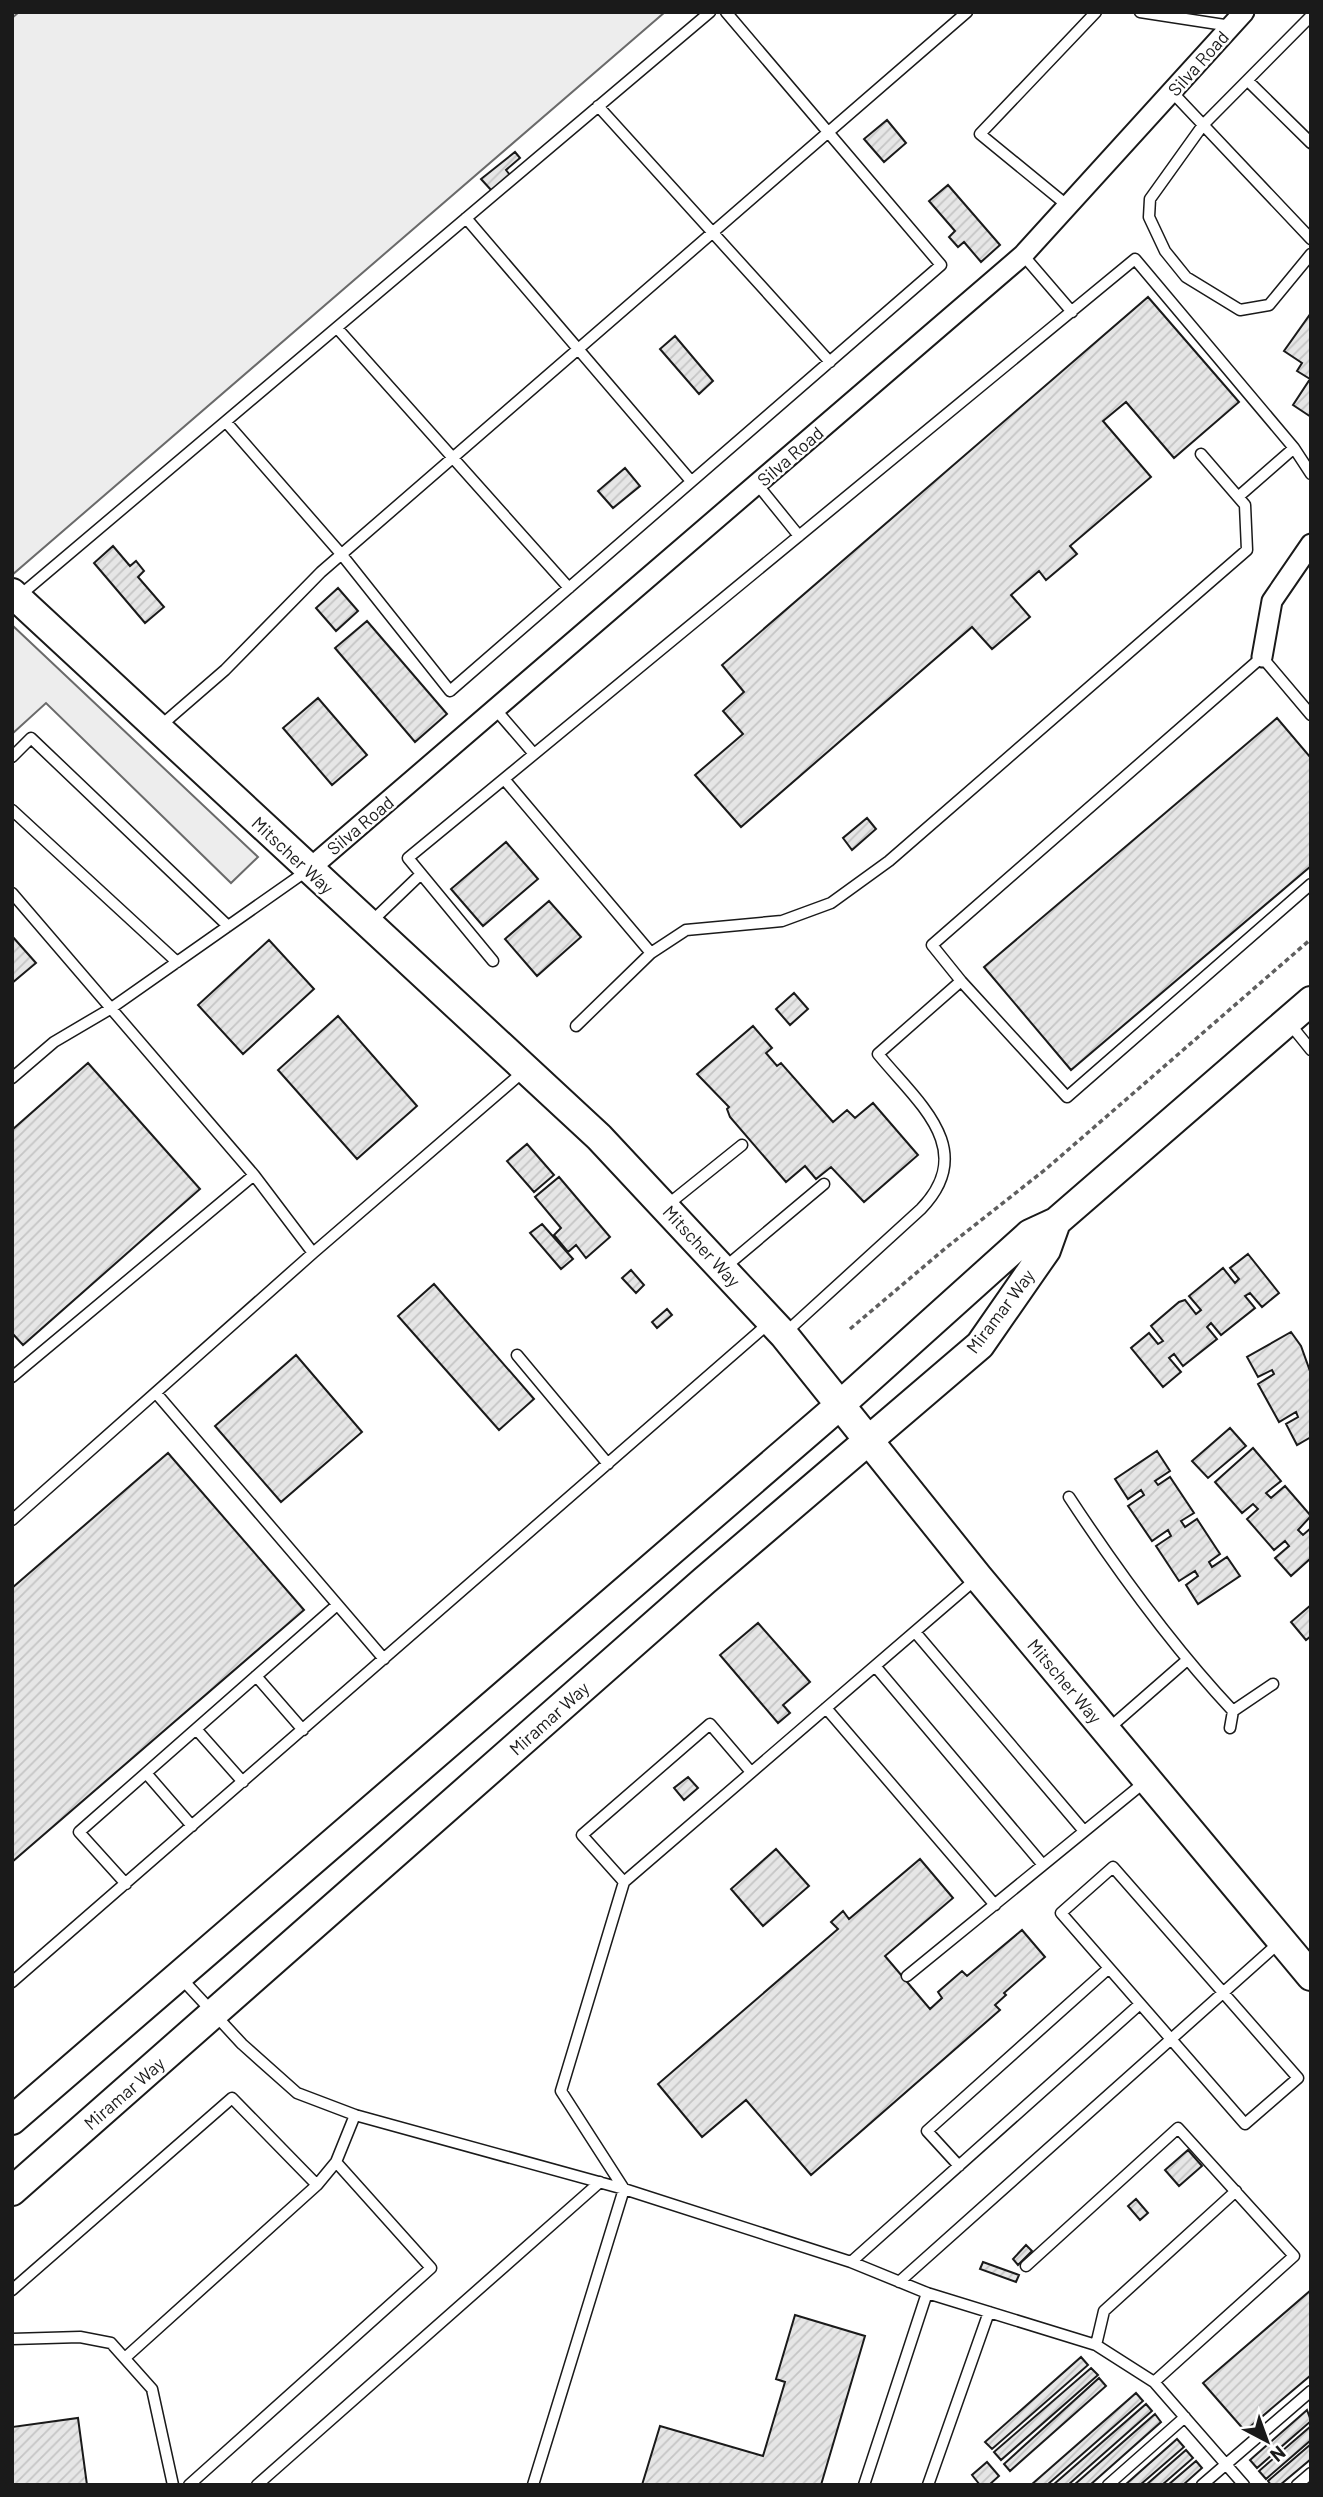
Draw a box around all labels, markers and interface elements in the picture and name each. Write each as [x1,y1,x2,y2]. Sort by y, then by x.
street label: Silva Road [1163,26,1233,100]
street label: Silva Road [753,421,827,491]
street label: Silva Road [322,791,398,859]
street label: Mitscher Way [248,812,338,898]
street label: Mitscher Way [659,1201,745,1291]
street label: Miramar Way [961,1265,1039,1357]
street label: Mitscher Way [1023,1634,1107,1728]
street label: Miramar Way [505,1676,593,1760]
street label: Miramar Way [79,2052,169,2134]
north arrow [1232,2406,1302,2476]
text: N [1266,2441,1291,2467]

